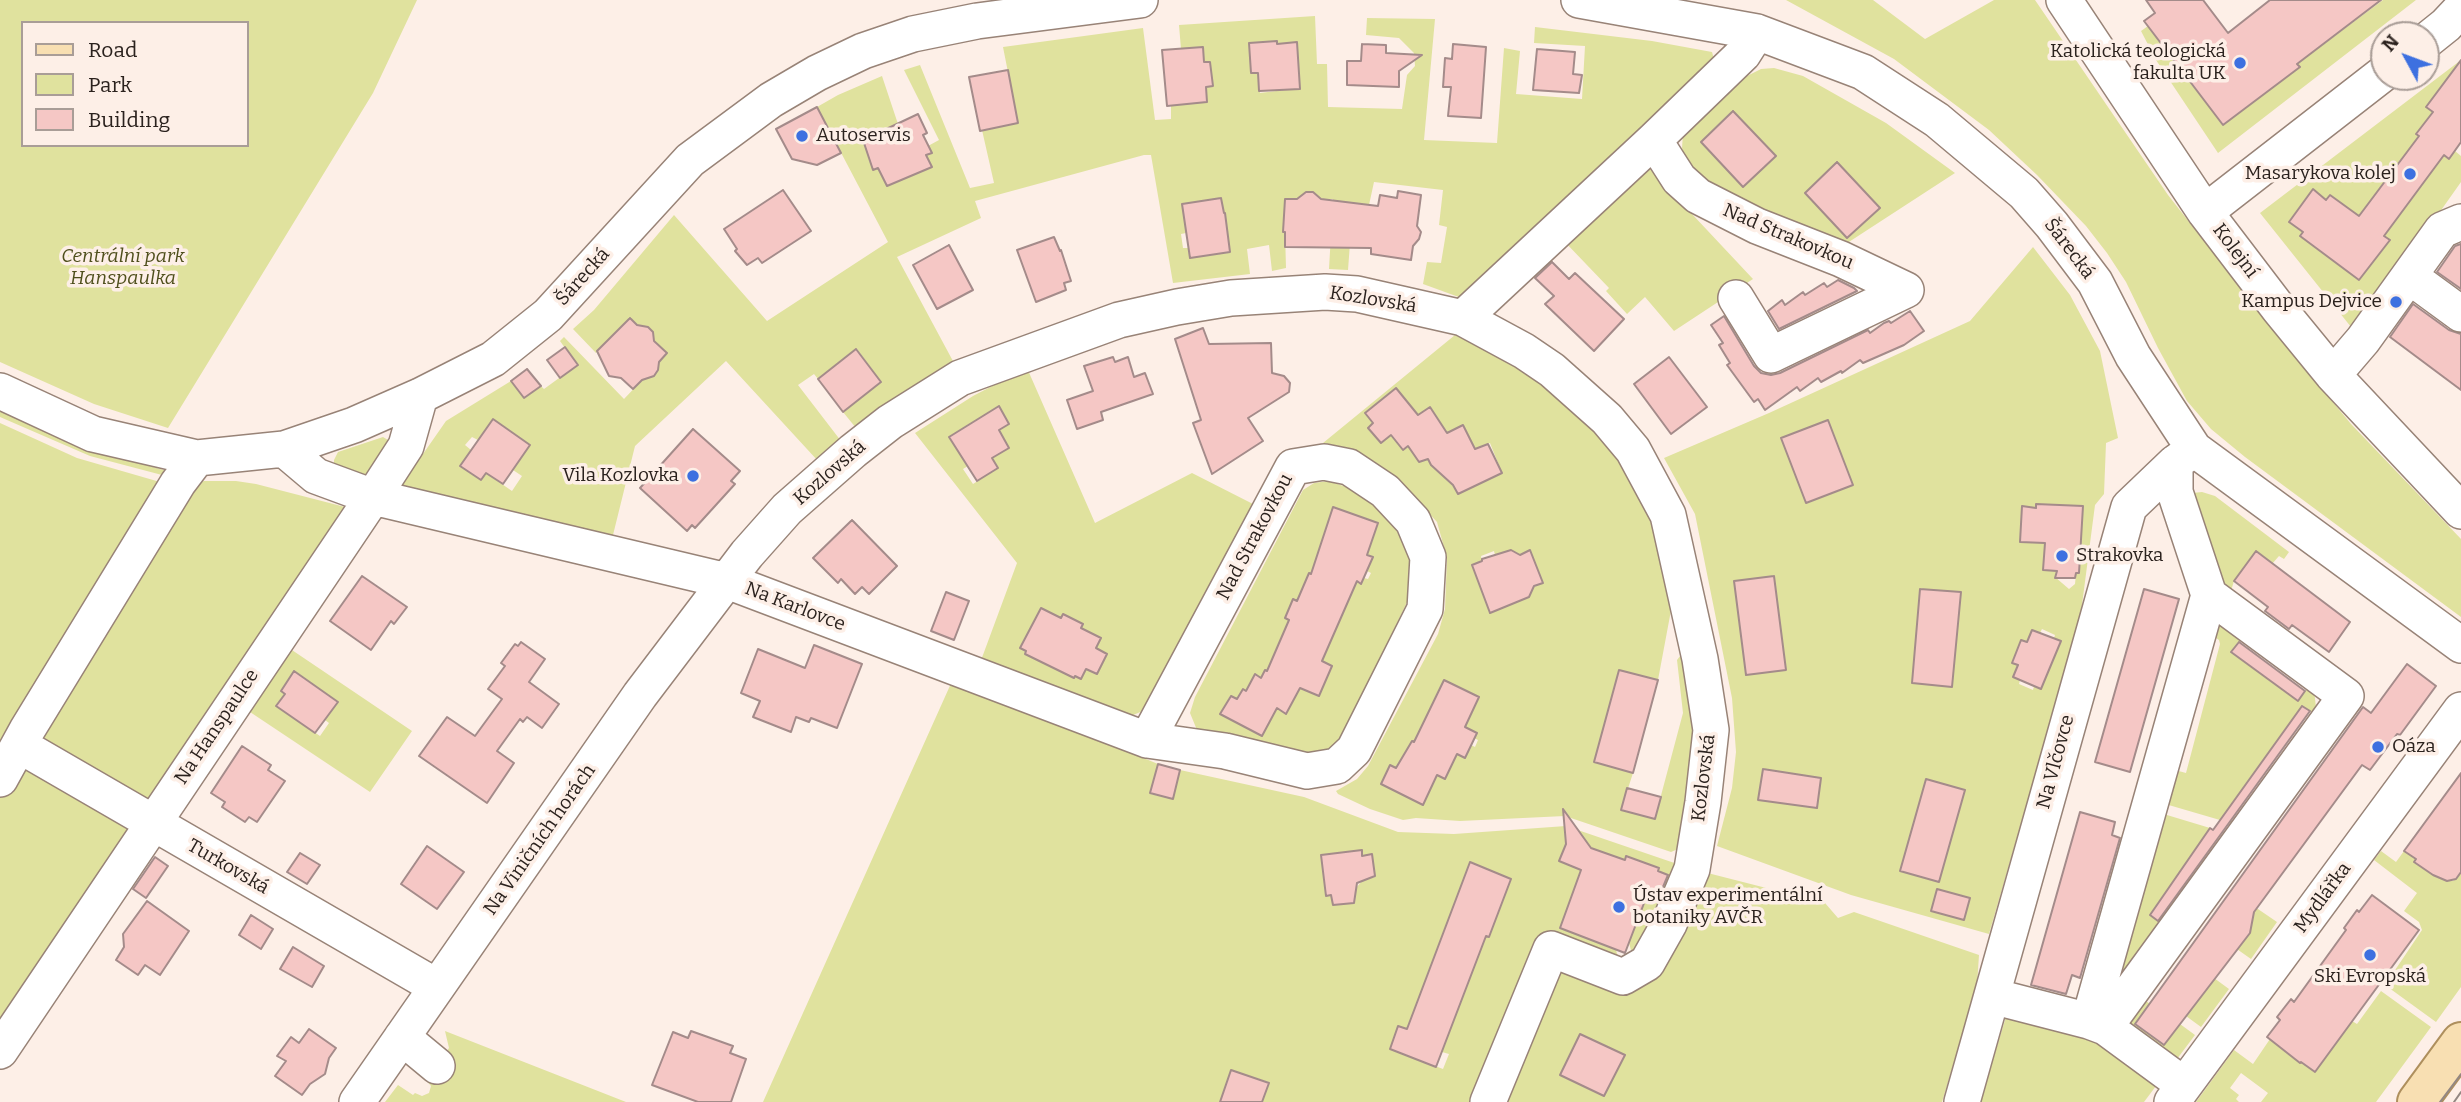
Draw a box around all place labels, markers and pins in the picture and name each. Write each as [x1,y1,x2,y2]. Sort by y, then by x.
place label: Katolická teologická fakulta UK [2050,41,2226,85]
marker: Katolická teologická fakulta UK [2232,55,2248,71]
place label: Autoservis [816,125,911,147]
marker: Autoservis [794,128,810,144]
place label: Masarykova kolej [2245,163,2396,185]
marker: Masarykova kolej [2402,166,2418,182]
place label: Kampus Dejvice [2241,291,2382,313]
marker: Kampus Dejvice [2388,294,2404,310]
place label: Vila Kozlovka [562,465,679,487]
marker: Vila Kozlovka [685,468,701,484]
place label: Strakovka [2076,545,2163,567]
marker: Strakovka [2054,548,2070,564]
place label: Oáza [2392,736,2436,758]
marker: Oáza [2370,739,2386,755]
place label: Ústav experimentální botaniky AVČR [1633,885,1823,929]
marker: Ústav experimentální botaniky AVČR [1611,899,1627,915]
marker: Ski Evropská [2362,947,2378,963]
place label: Ski Evropská [2314,966,2426,988]

